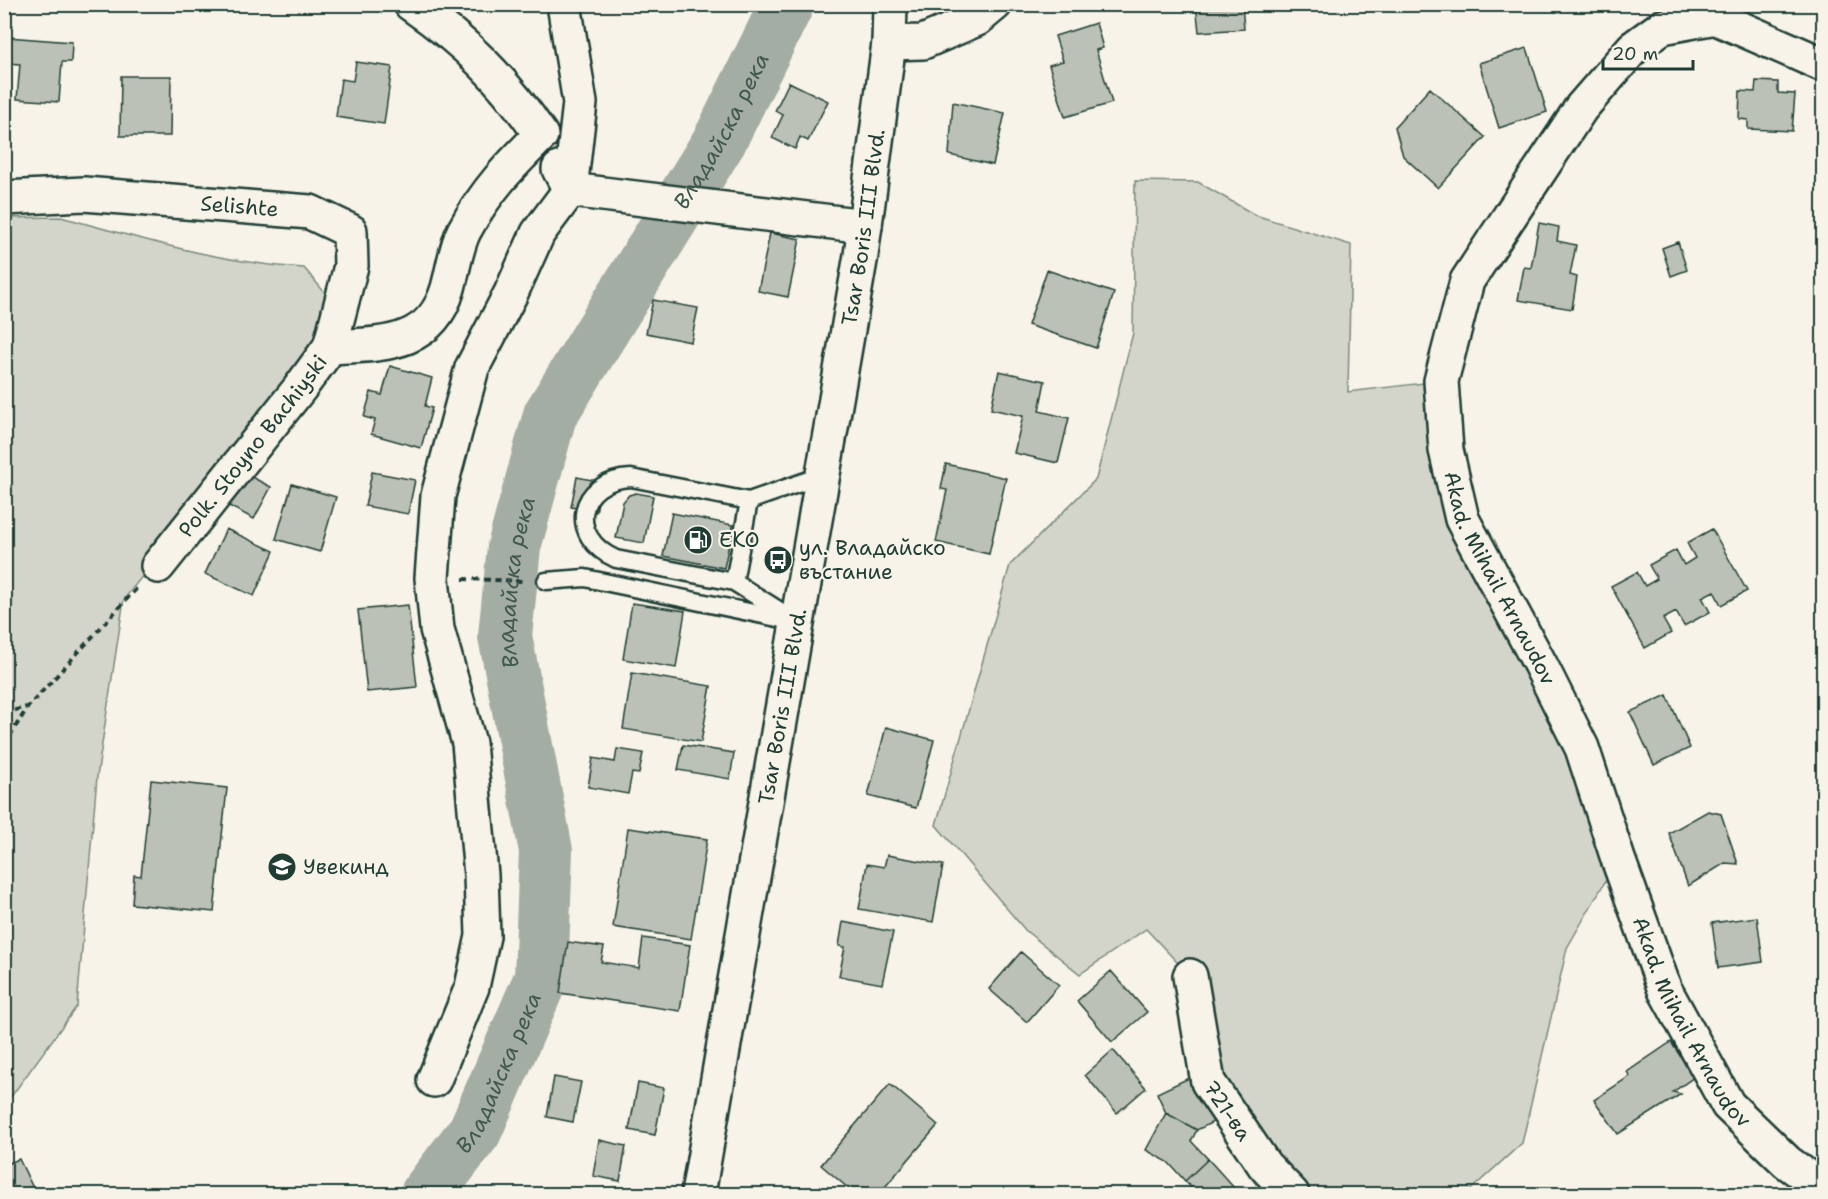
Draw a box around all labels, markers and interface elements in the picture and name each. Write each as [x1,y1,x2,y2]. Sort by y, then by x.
scale bar [1603,33,1693,71]
text: 20 m [1612,42,1658,66]
water label: Владайска река [667,48,776,215]
street label: Tsar Boris III Blvd. [835,127,892,328]
street label: Selishte [199,189,279,223]
street label: Polk. Stoyno Bachiyski [172,349,334,543]
street label: Akad. Mihail Arnaudov [1437,469,1563,690]
water label: Владайска река [490,493,542,671]
fuel station icon: EKO [682,524,714,556]
place label: EKO [719,526,760,554]
place label: ул. Владайско въстание [799,534,946,586]
bus stop icon: ул. Владайско въстание [762,544,794,576]
street label: Tsar Boris III Blvd. [752,606,813,806]
school or university icon: Увекинд [266,851,298,883]
place label: Увекинд [303,853,389,881]
street label: Akad. Mihail Arnaudov [1626,913,1757,1134]
water label: Владайска река [449,988,548,1159]
street label: 721-ва [1197,1075,1258,1146]

